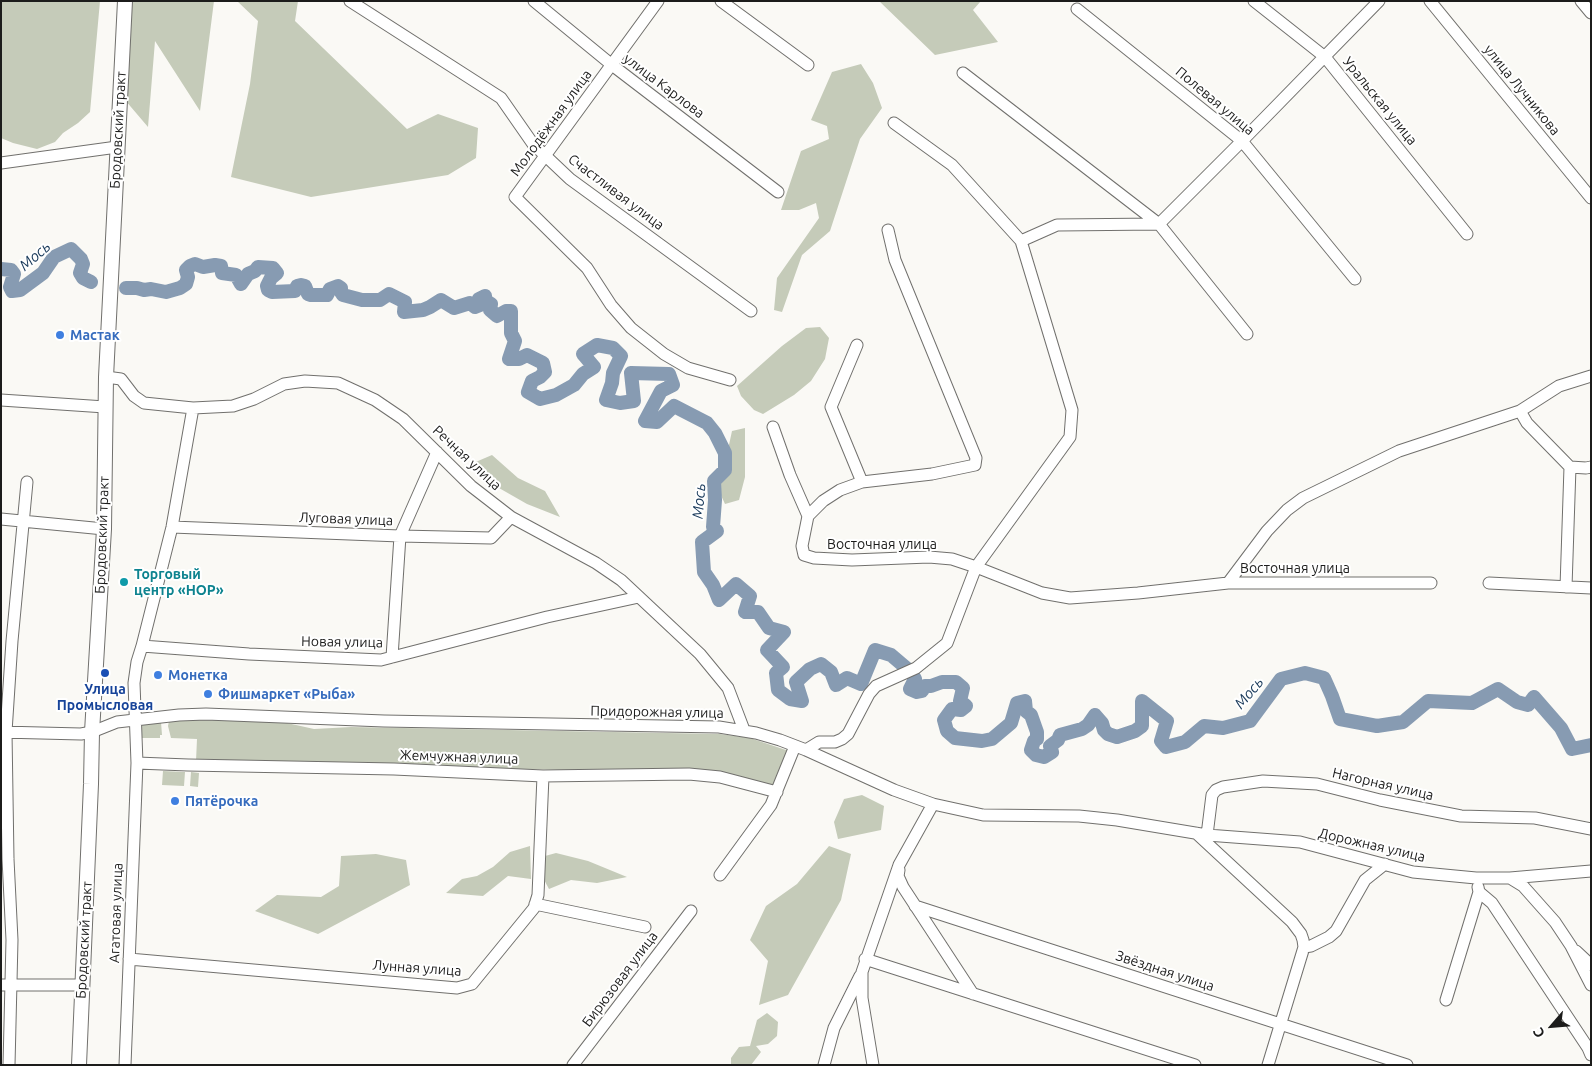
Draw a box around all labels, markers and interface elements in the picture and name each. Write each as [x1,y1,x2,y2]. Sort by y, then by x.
street label: улица Лучникова [1480,41,1564,139]
street label: улица Карлова [620,50,708,122]
street label: Уральская улица [1339,54,1421,148]
street label: Полевая улица [1172,63,1258,139]
street label: Молодёжная улица [507,66,595,180]
street label: Бродовский тракт [107,71,129,189]
street label: Счастливая улица [565,150,667,234]
water label: Мось [16,238,54,274]
place label: Мастак [70,327,120,343]
marker: Мастак [54,329,66,341]
street label: Речная улица [429,422,505,494]
street label: Бродовский тракт [92,476,112,594]
water label: Мось [688,482,710,520]
street label: Луговая улица [299,509,393,529]
street label: Восточная улица [827,536,937,552]
street label: Восточная улица [1240,560,1350,576]
place label: Торговый центр «НОР» [134,566,224,598]
marker: Торговый центр «НОР» [118,576,130,588]
street label: Новая улица [301,633,383,651]
marker: Улица Промысловая [99,667,111,679]
place label: Монетка [168,667,228,683]
marker: Монетка [152,669,164,681]
water label: Мось [1231,674,1267,712]
place label: Улица Промысловая [57,681,153,714]
place label: Фишмаркет «Рыба» [218,686,355,702]
marker: Фишмаркет «Рыба» [202,688,214,700]
street label: Придорожная улица [590,702,724,722]
street label: Жемчужная улица [399,747,519,767]
street label: Нагорная улица [1331,764,1435,804]
place label: Пятёрочка [185,793,258,809]
marker: Пятёрочка [169,795,181,807]
street label: Дорожная улица [1317,825,1427,865]
street label: Агатовая улица [106,863,126,963]
street label: Бродовский тракт [73,881,95,999]
street label: Бирюзовая улица [579,928,661,1030]
street label: Звёздная улица [1114,947,1216,995]
street label: Лунная улица [372,957,462,979]
north arrow [1527,1001,1577,1051]
text: С [1529,1025,1548,1040]

